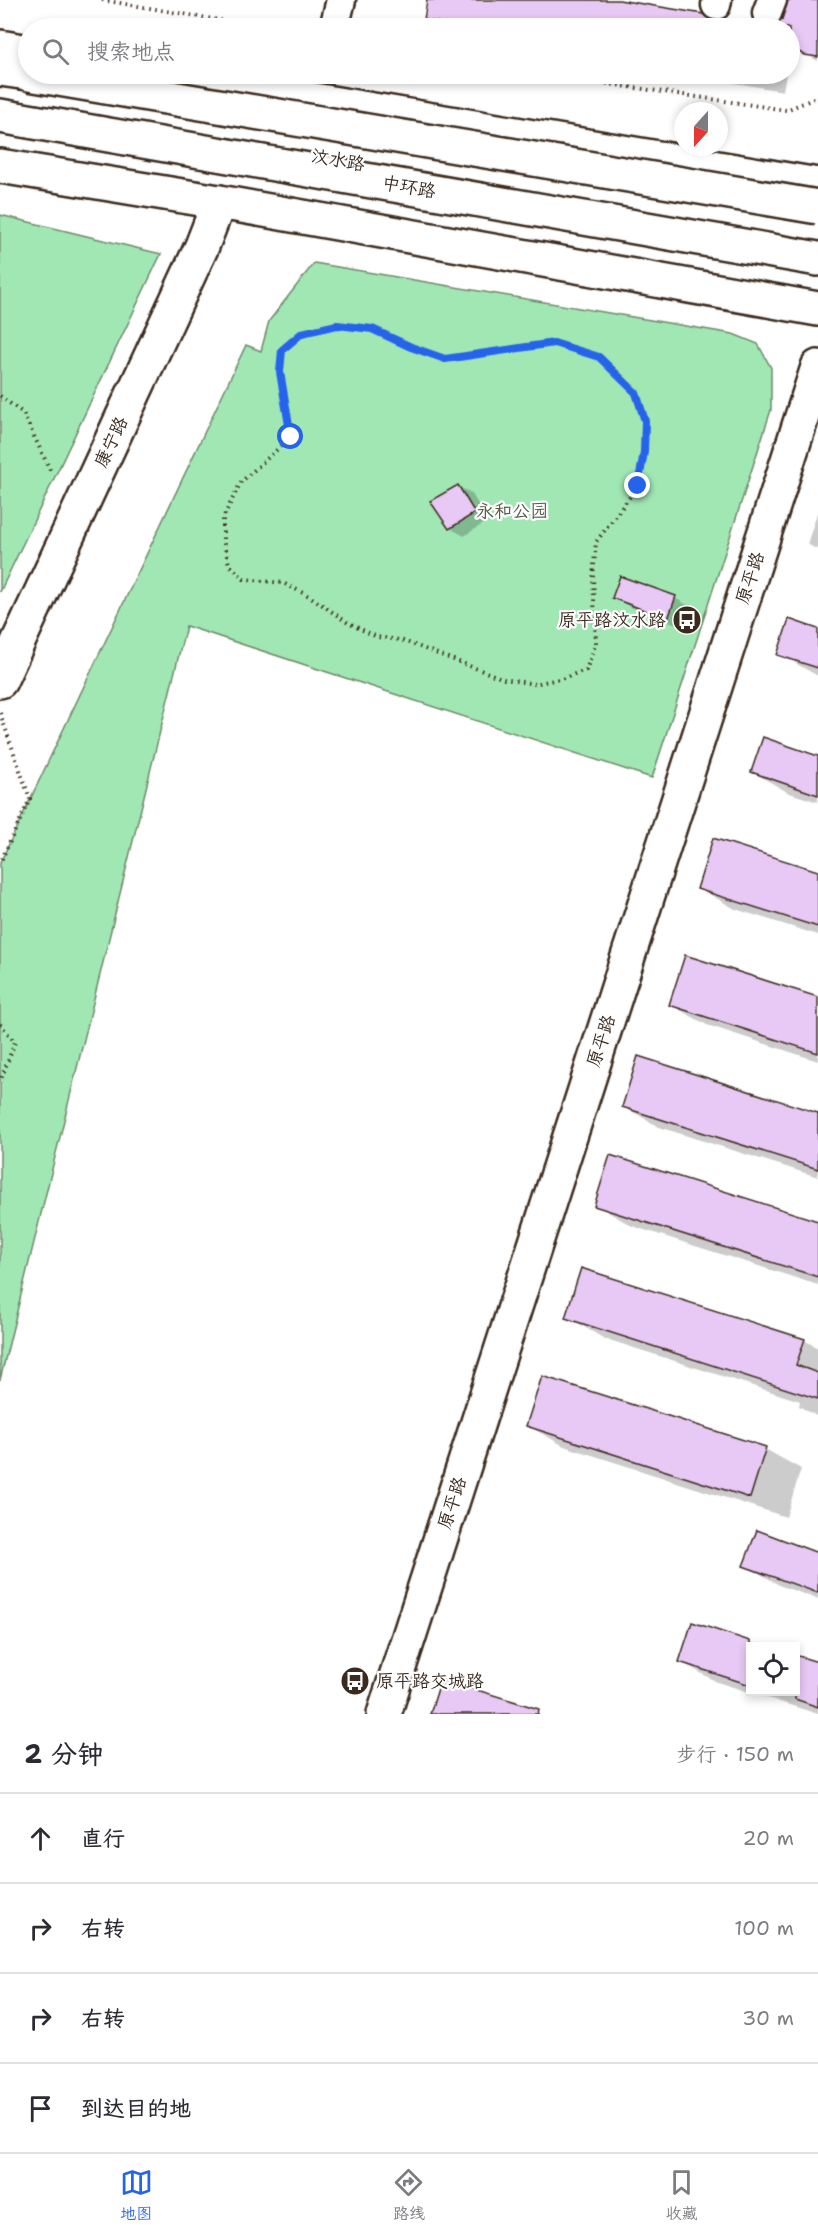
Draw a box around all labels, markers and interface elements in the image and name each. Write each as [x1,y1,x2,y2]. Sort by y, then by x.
search box [18,18,800,84]
icon: search [39,35,72,68]
text: 搜索地点 [87,37,175,66]
north arrow [674,102,728,156]
street label: 汶水路 [309,143,367,177]
street label: 中环路 [380,170,438,204]
street label: 康宁路 [89,412,133,472]
route start [277,423,303,449]
route end [624,472,650,498]
park label: 永和公园 [476,499,548,523]
street label: 原平路 [730,549,770,607]
bus stop icon: 原平路汶水路 [671,604,703,636]
place label: 原平路汶水路 [558,608,666,632]
street label: 原平路 [581,1012,621,1070]
street label: 原平路 [432,1474,472,1532]
map controls [746,1642,800,1696]
button: locate [746,1642,800,1696]
bus stop icon: 原平路交城路 [339,1665,371,1697]
place label: 原平路交城路 [376,1669,484,1693]
text: 2 分钟 [24,1736,103,1771]
text: 步行 · 150 m [677,1741,794,1767]
icon: ahead [24,1822,57,1855]
text: 直行 [81,1824,125,1853]
text: 20 m [743,1825,794,1851]
icon: right [24,1912,57,1945]
text: 右转 [81,1914,125,1943]
text: 100 m [734,1915,794,1941]
icon: right [24,2002,57,2035]
text: 右转 [81,2004,125,2033]
text: 30 m [742,2005,794,2031]
icon: arrive [24,2092,57,2125]
text: 到达目的地 [81,2094,191,2123]
tab: 地图 [120,2166,153,2224]
tab: 路线 [392,2166,425,2224]
tab: 收藏 [665,2166,698,2224]

